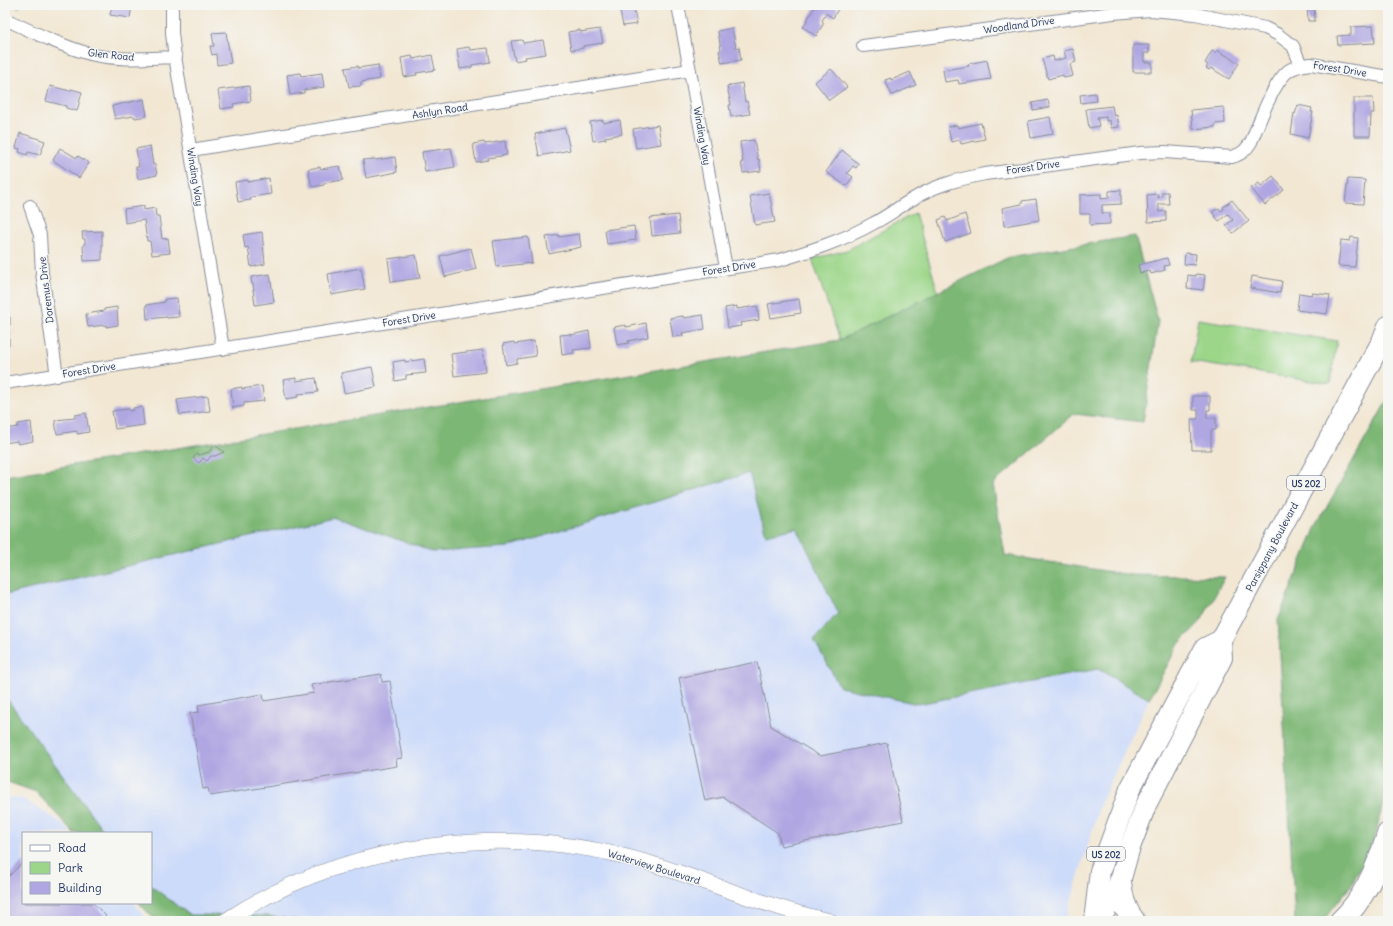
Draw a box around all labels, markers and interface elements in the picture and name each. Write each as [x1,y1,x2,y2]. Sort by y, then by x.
street label: Woodland Drive [983,14,1055,36]
street label: Glen Road [87,46,135,64]
street label: Forest Drive [1312,58,1368,80]
street label: Ashlyn Road [411,100,469,122]
street label: Winding Way [690,106,714,166]
street label: Winding Way [184,147,206,207]
street label: Forest Drive [1005,157,1061,177]
street label: Doremus Drive [35,256,57,324]
street label: Forest Drive [701,257,757,279]
street label: Forest Drive [381,308,437,330]
street label: Forest Drive [61,359,117,381]
road number: US 202 [1287,476,1325,490]
street label: Parsippany Boulevard [1243,500,1301,594]
legend [22,832,152,904]
text: Road [58,840,86,855]
street label: Waterview Boulevard [606,847,702,887]
road number: US 202 [1087,847,1125,861]
text: Park [58,860,83,875]
text: Building [58,880,102,895]

